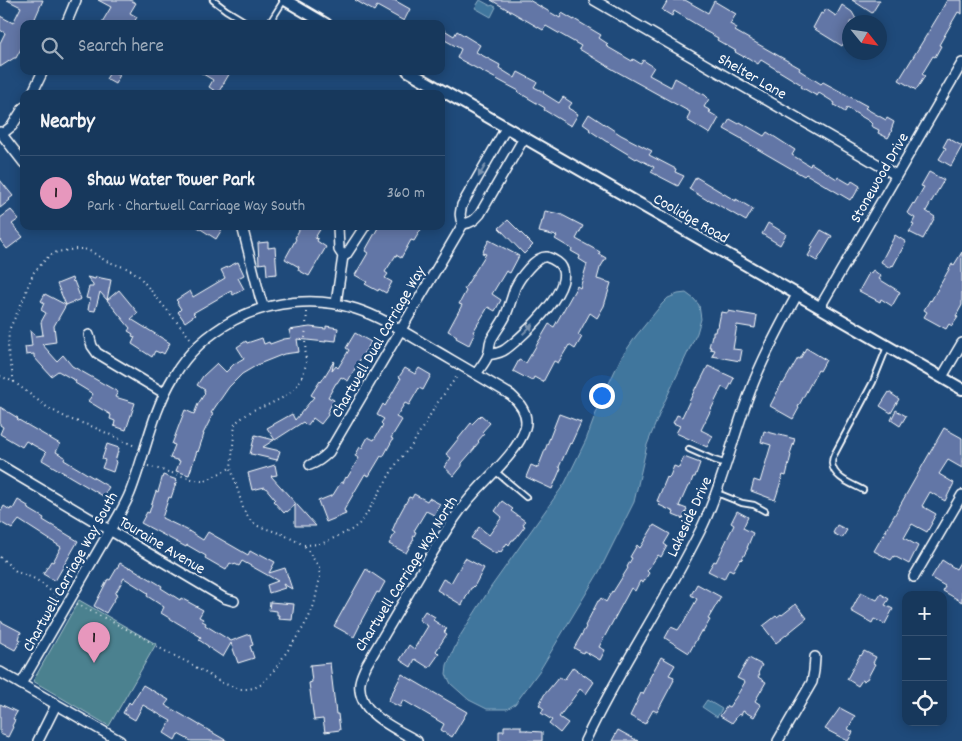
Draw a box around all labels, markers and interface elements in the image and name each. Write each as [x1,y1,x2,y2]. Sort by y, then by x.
north arrow [842,15,887,60]
search box [20,20,445,75]
icon: search [38,34,66,62]
text: Search here [78,34,164,61]
street label: Shelter Lane [713,48,791,106]
text: Nearby [40,108,95,138]
street label: Stonewood Drive [845,129,915,228]
one-way arrow [478,163,486,178]
text: Shaw Water Tower Park [87,168,255,195]
text: 1 [54,182,58,205]
text: 360 m [387,182,425,205]
street label: Coolidge Road [649,188,733,250]
text: Park · Chartwell Carriage Way South [87,195,305,218]
street label: Chartwell Dual Carriage Way [326,262,432,422]
one-way arrow [522,323,534,335]
your location [589,383,615,409]
street label: Lakeside Drive [662,473,719,561]
street label: Chartwell Carriage Way South [18,488,125,656]
street label: Chartwell Carriage Way North [350,492,464,657]
street label: Touraine Avenue [114,511,209,581]
map controls [902,591,947,726]
button: + [902,591,947,636]
pin: 1 [78,622,110,663]
button: − [902,636,947,681]
button: locate [902,681,947,726]

